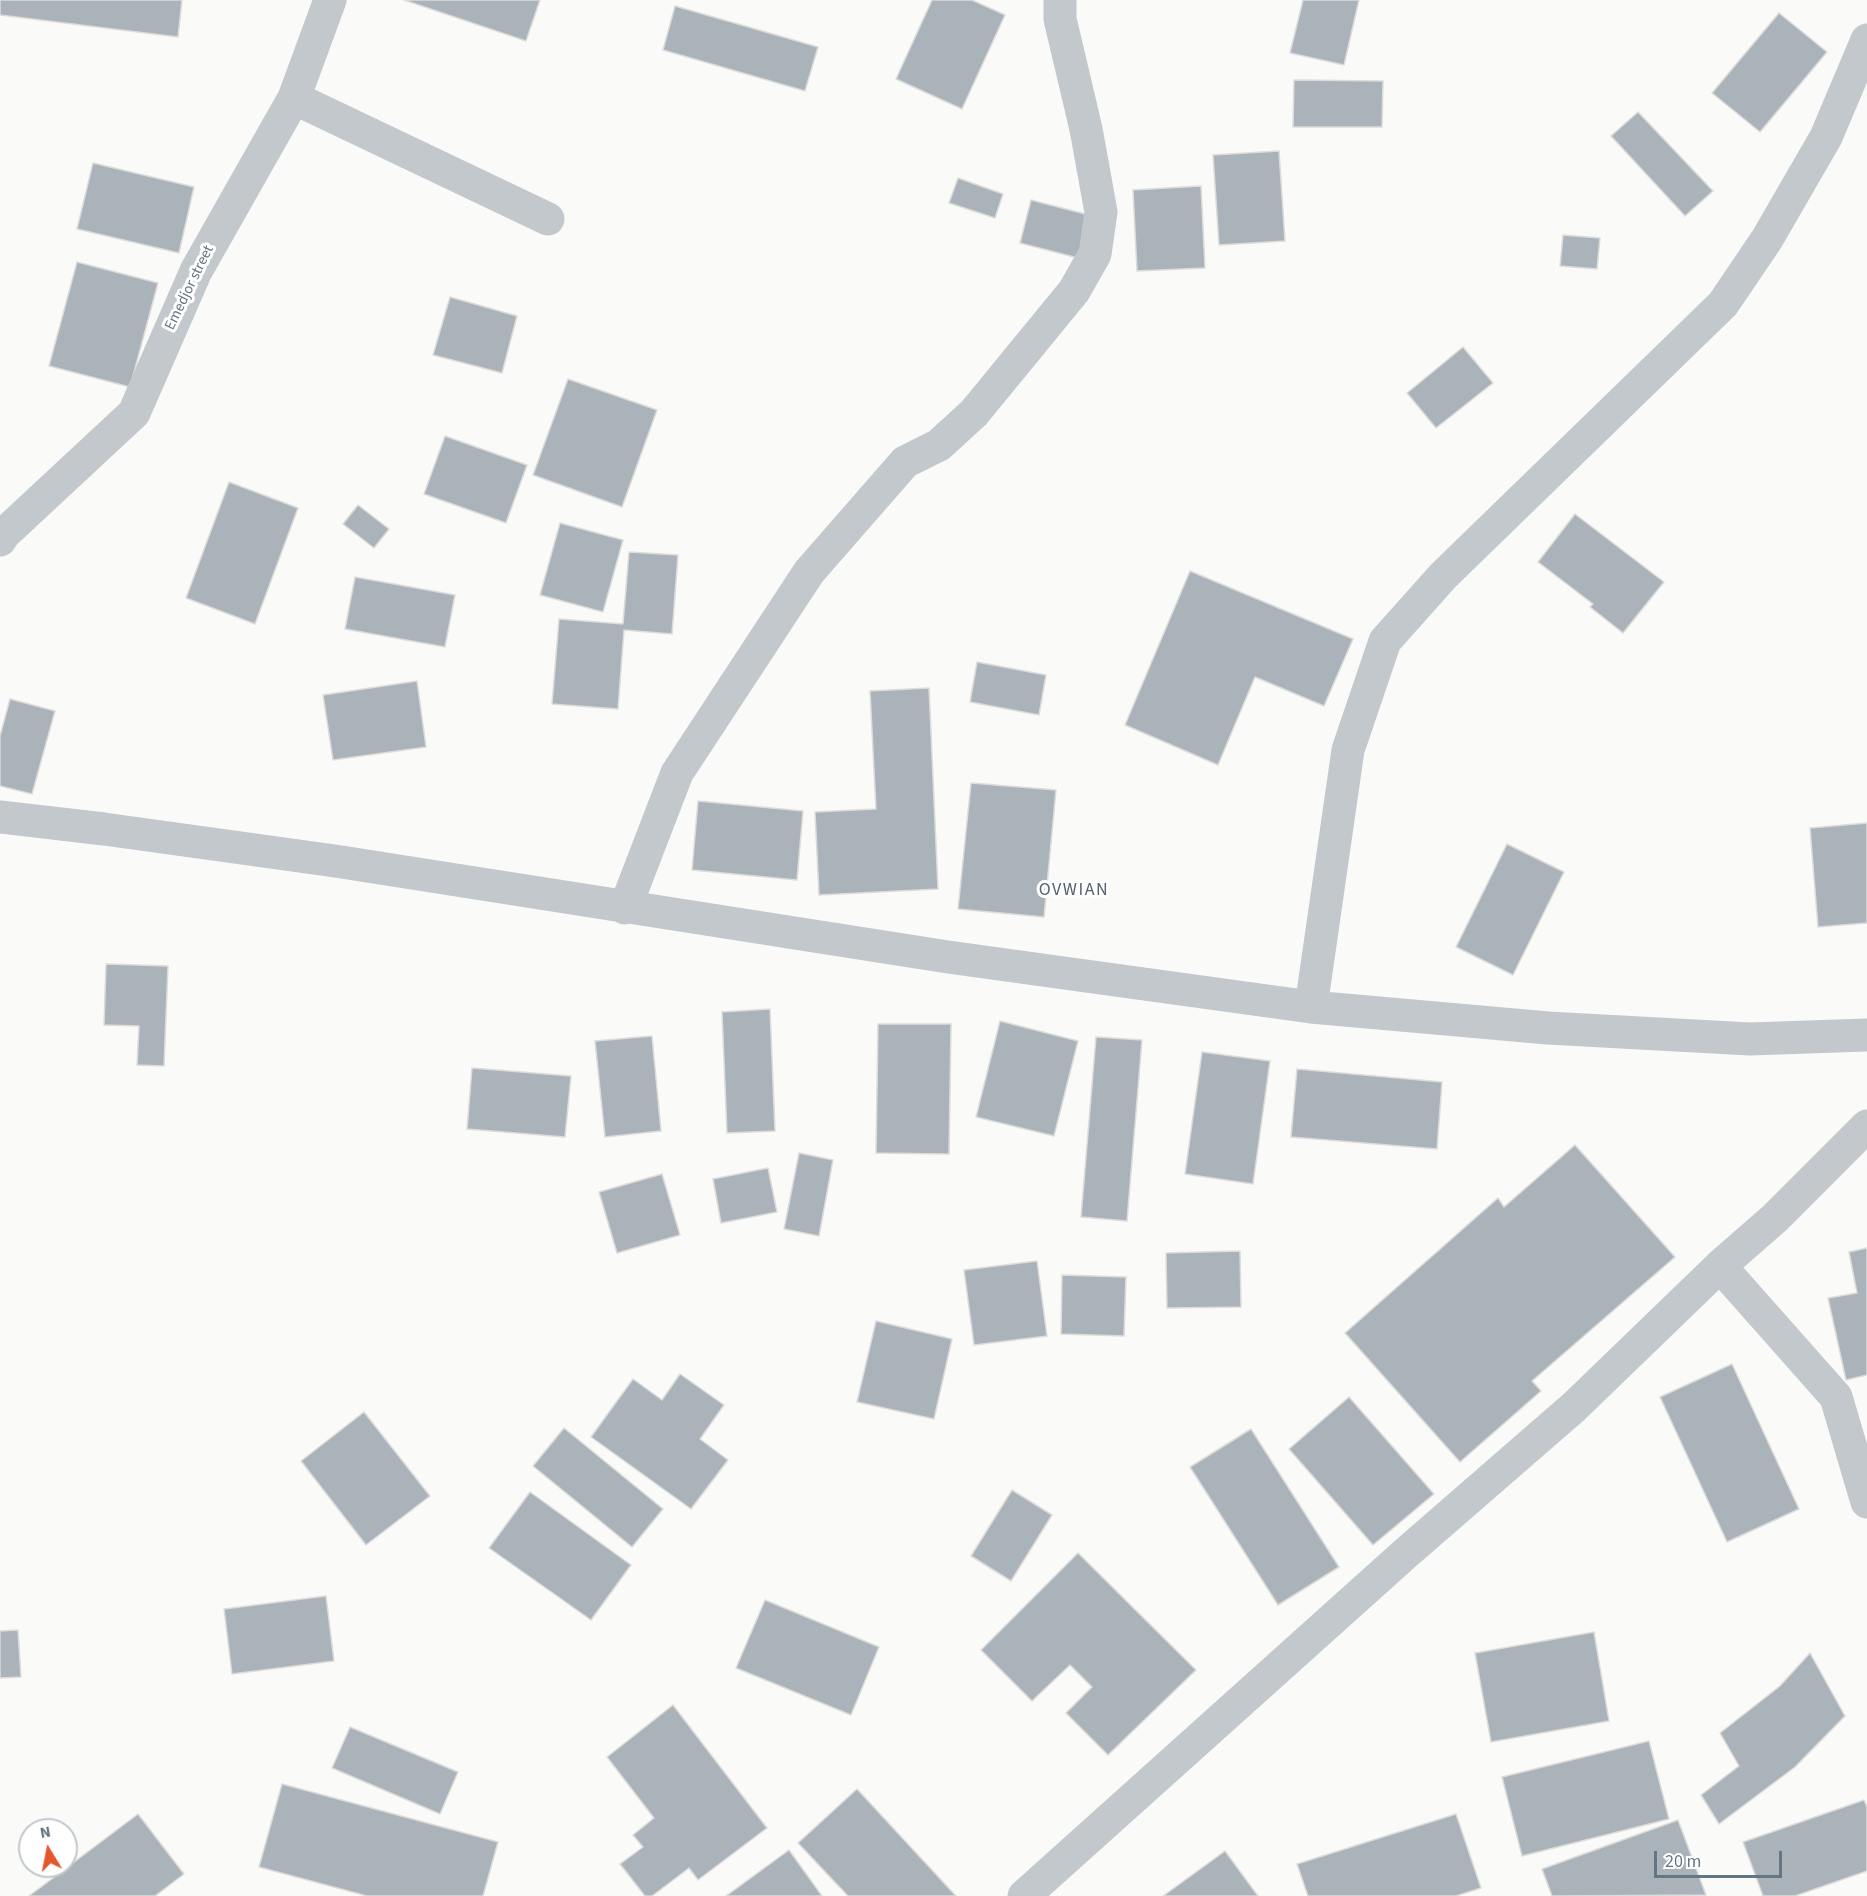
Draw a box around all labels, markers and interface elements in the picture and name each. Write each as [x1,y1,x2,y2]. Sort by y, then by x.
street label: Emedjor street [162,243,218,333]
district label: OVWIAN [1039,880,1109,902]
north arrow [18,1818,78,1878]
text: N [38,1820,52,1844]
scale bar [1657,1839,1784,1877]
text: 20 m [1665,1849,1701,1874]

